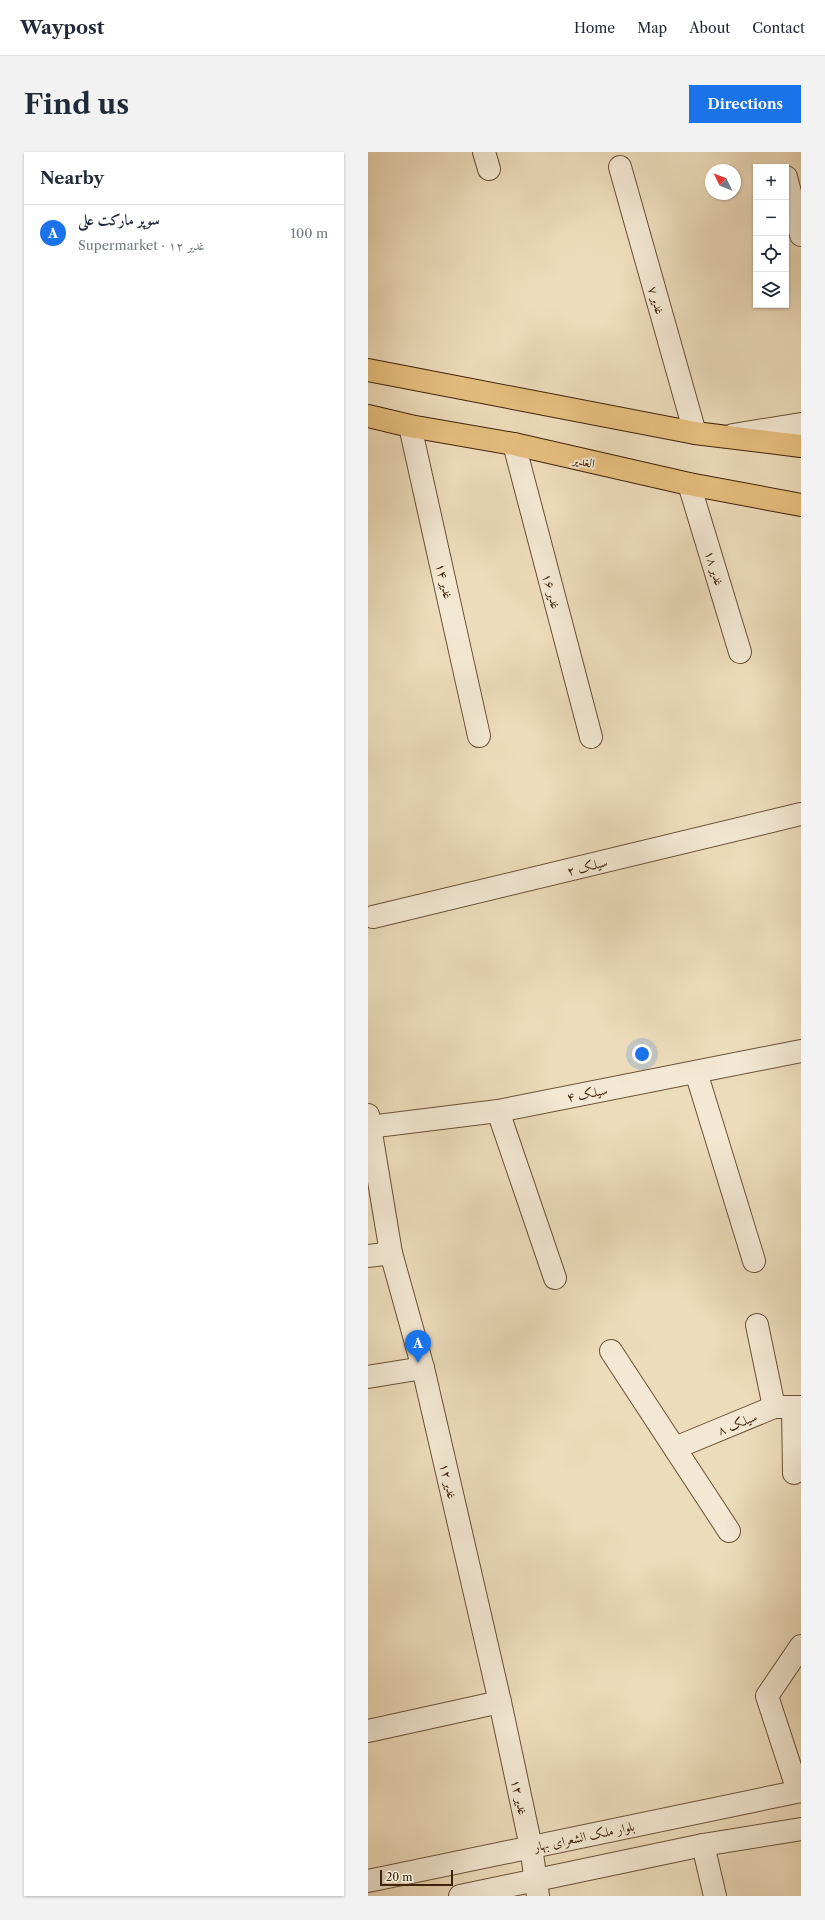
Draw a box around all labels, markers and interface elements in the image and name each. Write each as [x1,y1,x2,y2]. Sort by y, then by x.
text: Waypost [20,16,104,39]
text: Home [574,19,615,37]
text: Map [637,19,667,37]
text: About [689,19,730,37]
text: Contact [752,19,805,37]
button: Directions [689,85,801,123]
text: Find us [24,87,129,121]
north arrow [705,164,741,200]
map controls [753,164,789,308]
button: + [753,164,789,200]
text: Nearby [40,168,104,188]
button: − [753,200,789,236]
text: سوپر مارکت علی [78,210,160,229]
text: A [48,225,58,241]
text: 100 m [290,225,328,241]
button: locate [753,236,789,272]
text: Supermarket · غدیر ۱۲ [78,237,205,253]
button: layers [753,272,789,308]
street label: غدیر ۷ [645,284,669,316]
street label: الغدیر [569,450,597,471]
street label: غدیر ۱۸ [702,548,728,588]
street label: غدیر ۱۴ [433,562,457,600]
street label: غدیر ۱۶ [540,572,564,610]
street label: سیلک ۲ [565,853,609,879]
your location [632,1044,652,1064]
street label: سیلک ۴ [565,1081,609,1105]
pin: A [405,1330,431,1363]
street label: سیلک ۸ [715,1408,759,1438]
street label: غدیر ۱۲ [437,1462,461,1500]
street label: غدیر ۱۲ [508,1778,532,1816]
street label: بلوار ملک الشعرای بهار [530,1818,636,1856]
scale bar [380,1868,453,1887]
text: 20 m [386,1870,412,1884]

